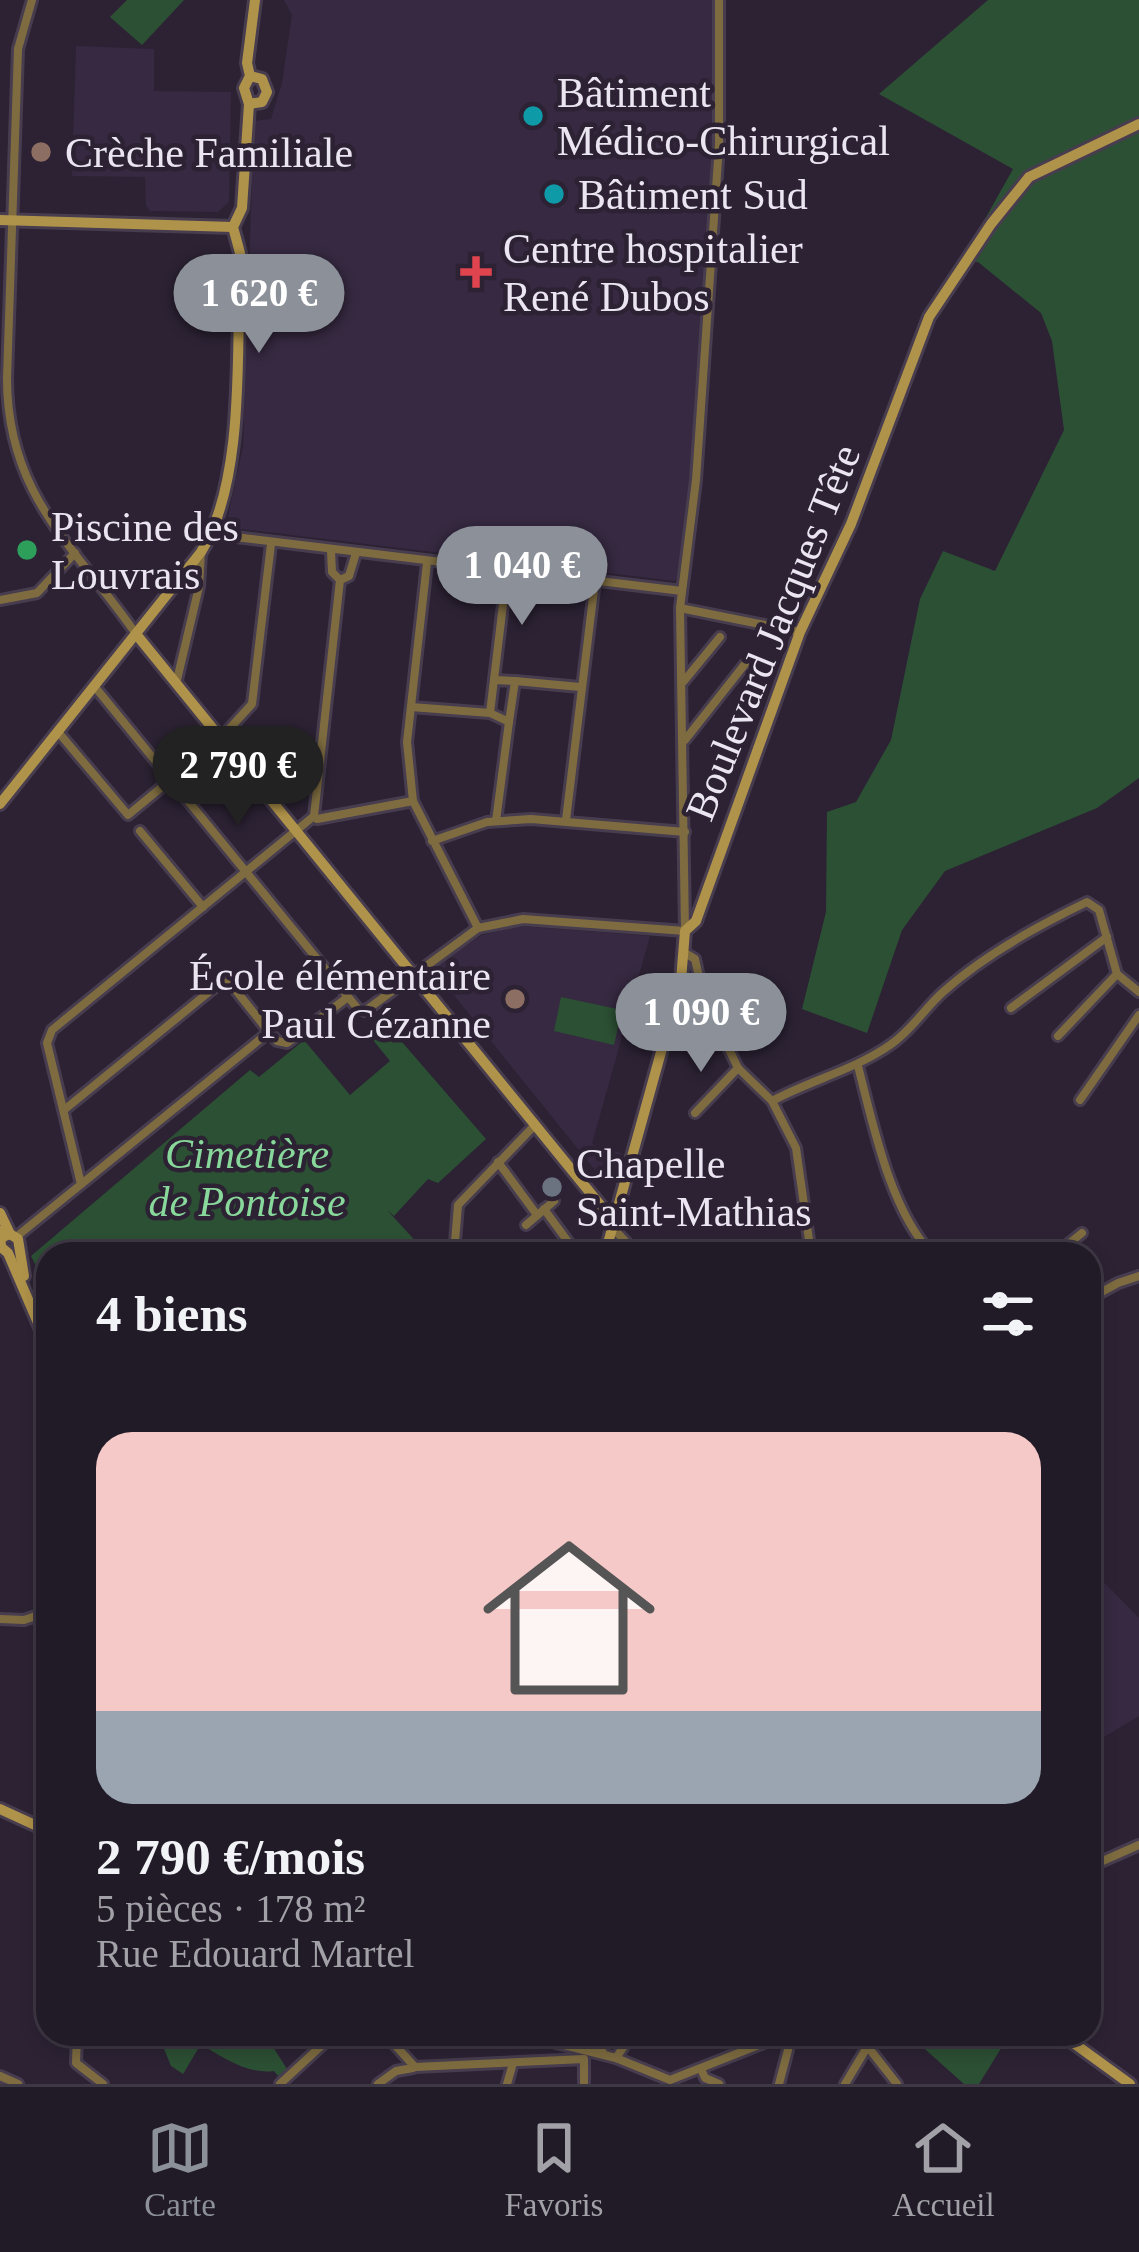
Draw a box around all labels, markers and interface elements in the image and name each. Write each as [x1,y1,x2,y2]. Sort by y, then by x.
place label: Bâtiment Médico-Chirurgical [557,70,890,164]
marker: Bâtiment Médico-Chirurgical [520,103,546,129]
place label: Crèche Familiale [65,130,353,176]
marker: Crèche Familiale [28,139,54,165]
place label: Bâtiment Sud [578,172,808,218]
marker: Bâtiment Sud [541,181,567,207]
place label: Centre hospitalier René Dubos [503,226,803,320]
pin: 1 620 € [148,254,370,356]
marker: Centre hospitalier René Dubos [460,256,492,288]
text: 1 620 € [201,271,318,314]
street label: Boulevard Jacques Tête [677,438,869,827]
place label: Piscine des Louvrais [51,504,239,598]
pin: 1 040 € [411,526,633,628]
marker: Piscine des Louvrais [14,537,40,563]
text: 1 040 € [464,543,581,586]
pin: 2 790 € [127,726,349,828]
text: 2 790 € [180,743,297,786]
place label: École élémentaire Paul Cézanne [189,953,491,1047]
pin: 1 090 € [590,973,812,1075]
marker: École élémentaire Paul Cézanne [502,986,528,1012]
text: 1 090 € [643,990,760,1033]
park label: Cimetière de Pontoise [148,1131,346,1225]
place label: Chapelle Saint-Mathias [576,1141,812,1235]
marker: Chapelle Saint-Mathias [539,1174,565,1200]
icon: filters [975,1281,1041,1347]
text: 4 biens [96,1286,248,1342]
icon: home [461,1510,677,1726]
text: 2 790 €/mois [96,1829,365,1885]
text: 5 pièces · 178 m² [96,1887,365,1930]
text: Rue Edouard Martel [96,1932,414,1975]
tab: Carte [144,2115,216,2224]
tab: Favoris [504,2115,603,2224]
tab: Accueil [892,2115,995,2224]

